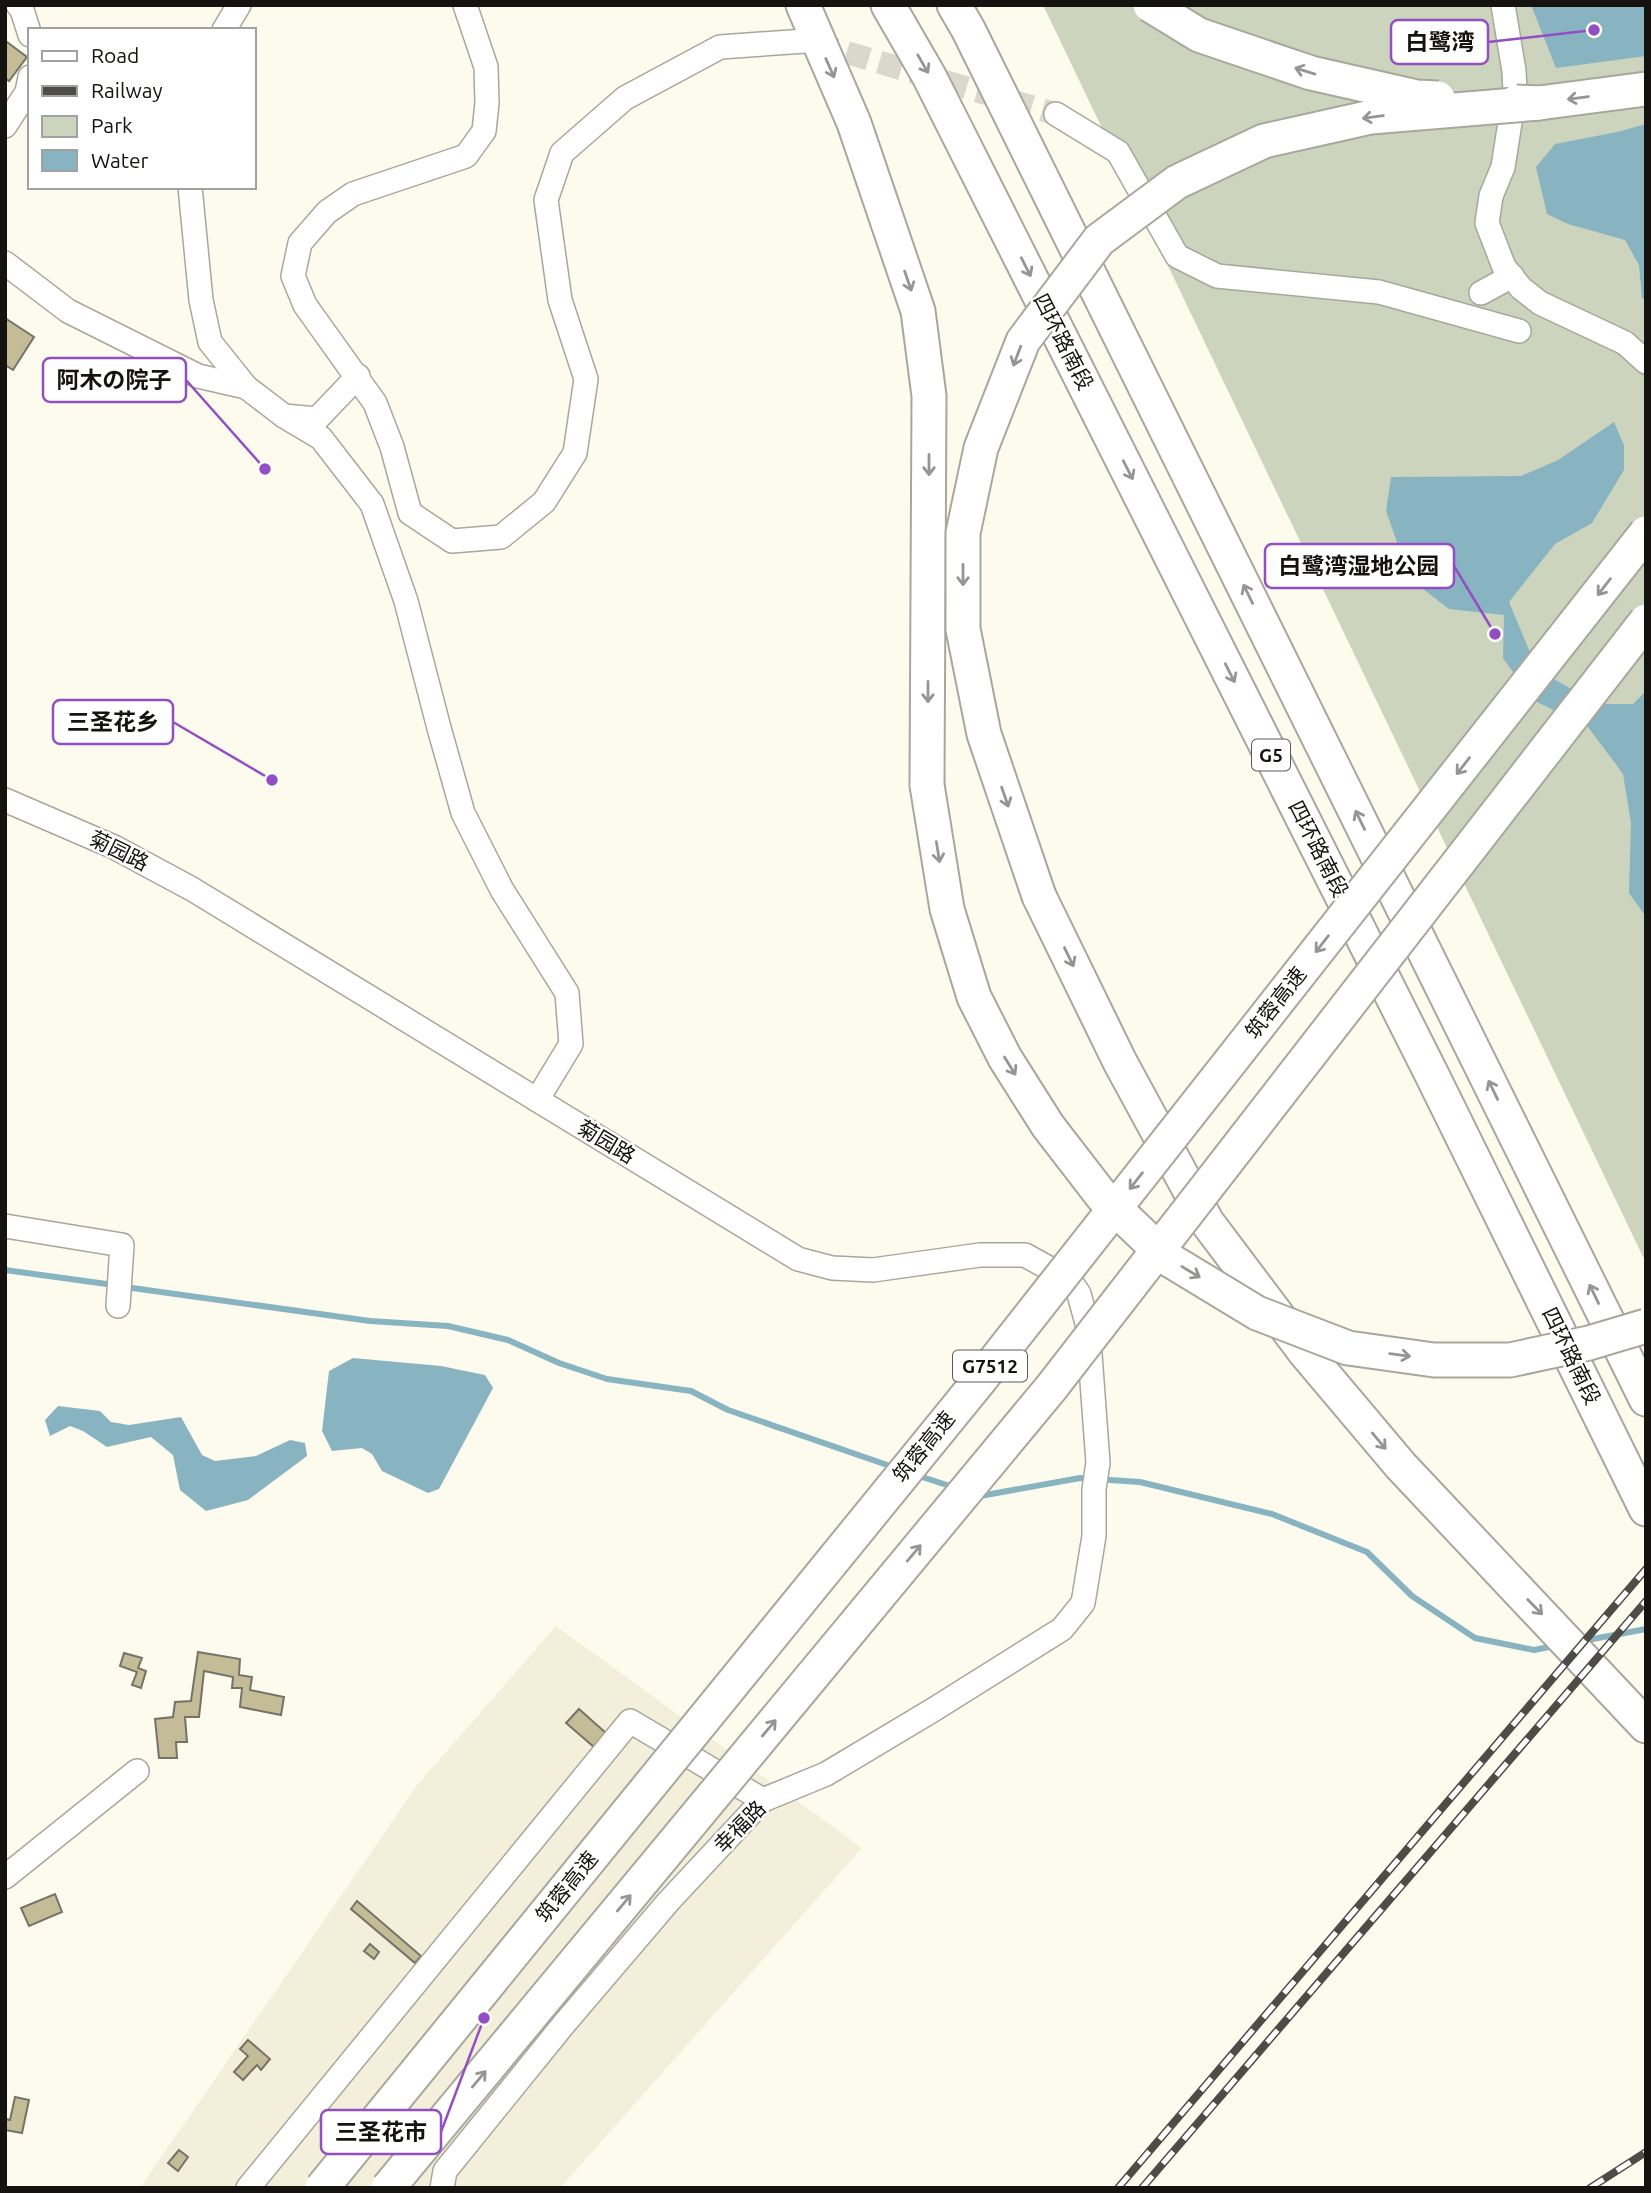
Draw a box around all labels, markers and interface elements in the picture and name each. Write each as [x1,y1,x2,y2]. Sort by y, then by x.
callout: 白鹭湾 [1391,20,1488,64]
legend [28,28,256,189]
text: 白鹭湾 [1406,29,1475,54]
text: Road [91,43,139,67]
one-way arrow [916,54,930,74]
one-way arrow [824,57,837,78]
one-way arrow [1294,64,1316,77]
text: Railway [91,78,163,102]
one-way arrow [1567,91,1590,104]
one-way arrow [1362,111,1385,124]
text: Park [91,113,133,137]
text: Water [91,148,149,172]
one-way arrow [1019,256,1033,277]
one-way arrow [903,270,915,292]
street label: 四环路南段 [1029,289,1098,394]
one-way arrow [1009,344,1022,366]
callout: 阿木の院子 [43,358,186,402]
text: 阿木の院子 [57,367,172,392]
one-way arrow [922,453,936,476]
one-way arrow [1121,459,1135,480]
callout: 白鹭湾湿地公园 [1265,544,1454,588]
text: 白鹭湾湿地公园 [1279,553,1440,578]
one-way arrow [956,563,970,586]
one-way arrow [1596,577,1611,596]
one-way arrow [1241,584,1255,605]
one-way arrow [1224,662,1238,683]
one-way arrow [921,680,935,703]
callout: 三圣花乡 [53,700,173,744]
text: 三圣花乡 [67,709,159,734]
road number: G5 [1252,740,1290,770]
one-way arrow [1455,756,1470,774]
one-way arrow [1000,785,1012,807]
street label: 四环路南段 [1284,796,1353,901]
one-way arrow [1353,810,1366,831]
street label: 菊园路 [86,826,153,875]
one-way arrow [932,841,945,863]
one-way arrow [1314,935,1330,953]
one-way arrow [1063,946,1076,967]
street label: 筑蓉高速 [1240,962,1311,1043]
one-way arrow [1004,1056,1018,1076]
one-way arrow [1486,1080,1500,1101]
street label: 菊园路 [573,1115,640,1168]
one-way arrow [1128,1171,1143,1190]
one-way arrow [1180,1266,1200,1280]
one-way arrow [1586,1284,1600,1305]
street label: 四环路南段 [1538,1303,1606,1408]
one-way arrow [1388,1349,1411,1362]
road number: G7512 [953,1350,1027,1382]
street label: 筑蓉高速 [887,1406,959,1487]
one-way arrow [1371,1432,1387,1450]
one-way arrow [906,1544,922,1562]
one-way arrow [1527,1598,1543,1616]
one-way arrow [761,1719,777,1737]
street label: 幸福路 [709,1796,770,1857]
street label: 筑蓉高速 [530,1846,602,1927]
one-way arrow [616,1895,632,1913]
one-way arrow [471,2070,487,2088]
callout: 三圣花市 [321,2110,441,2154]
text: 三圣花市 [335,2119,427,2144]

